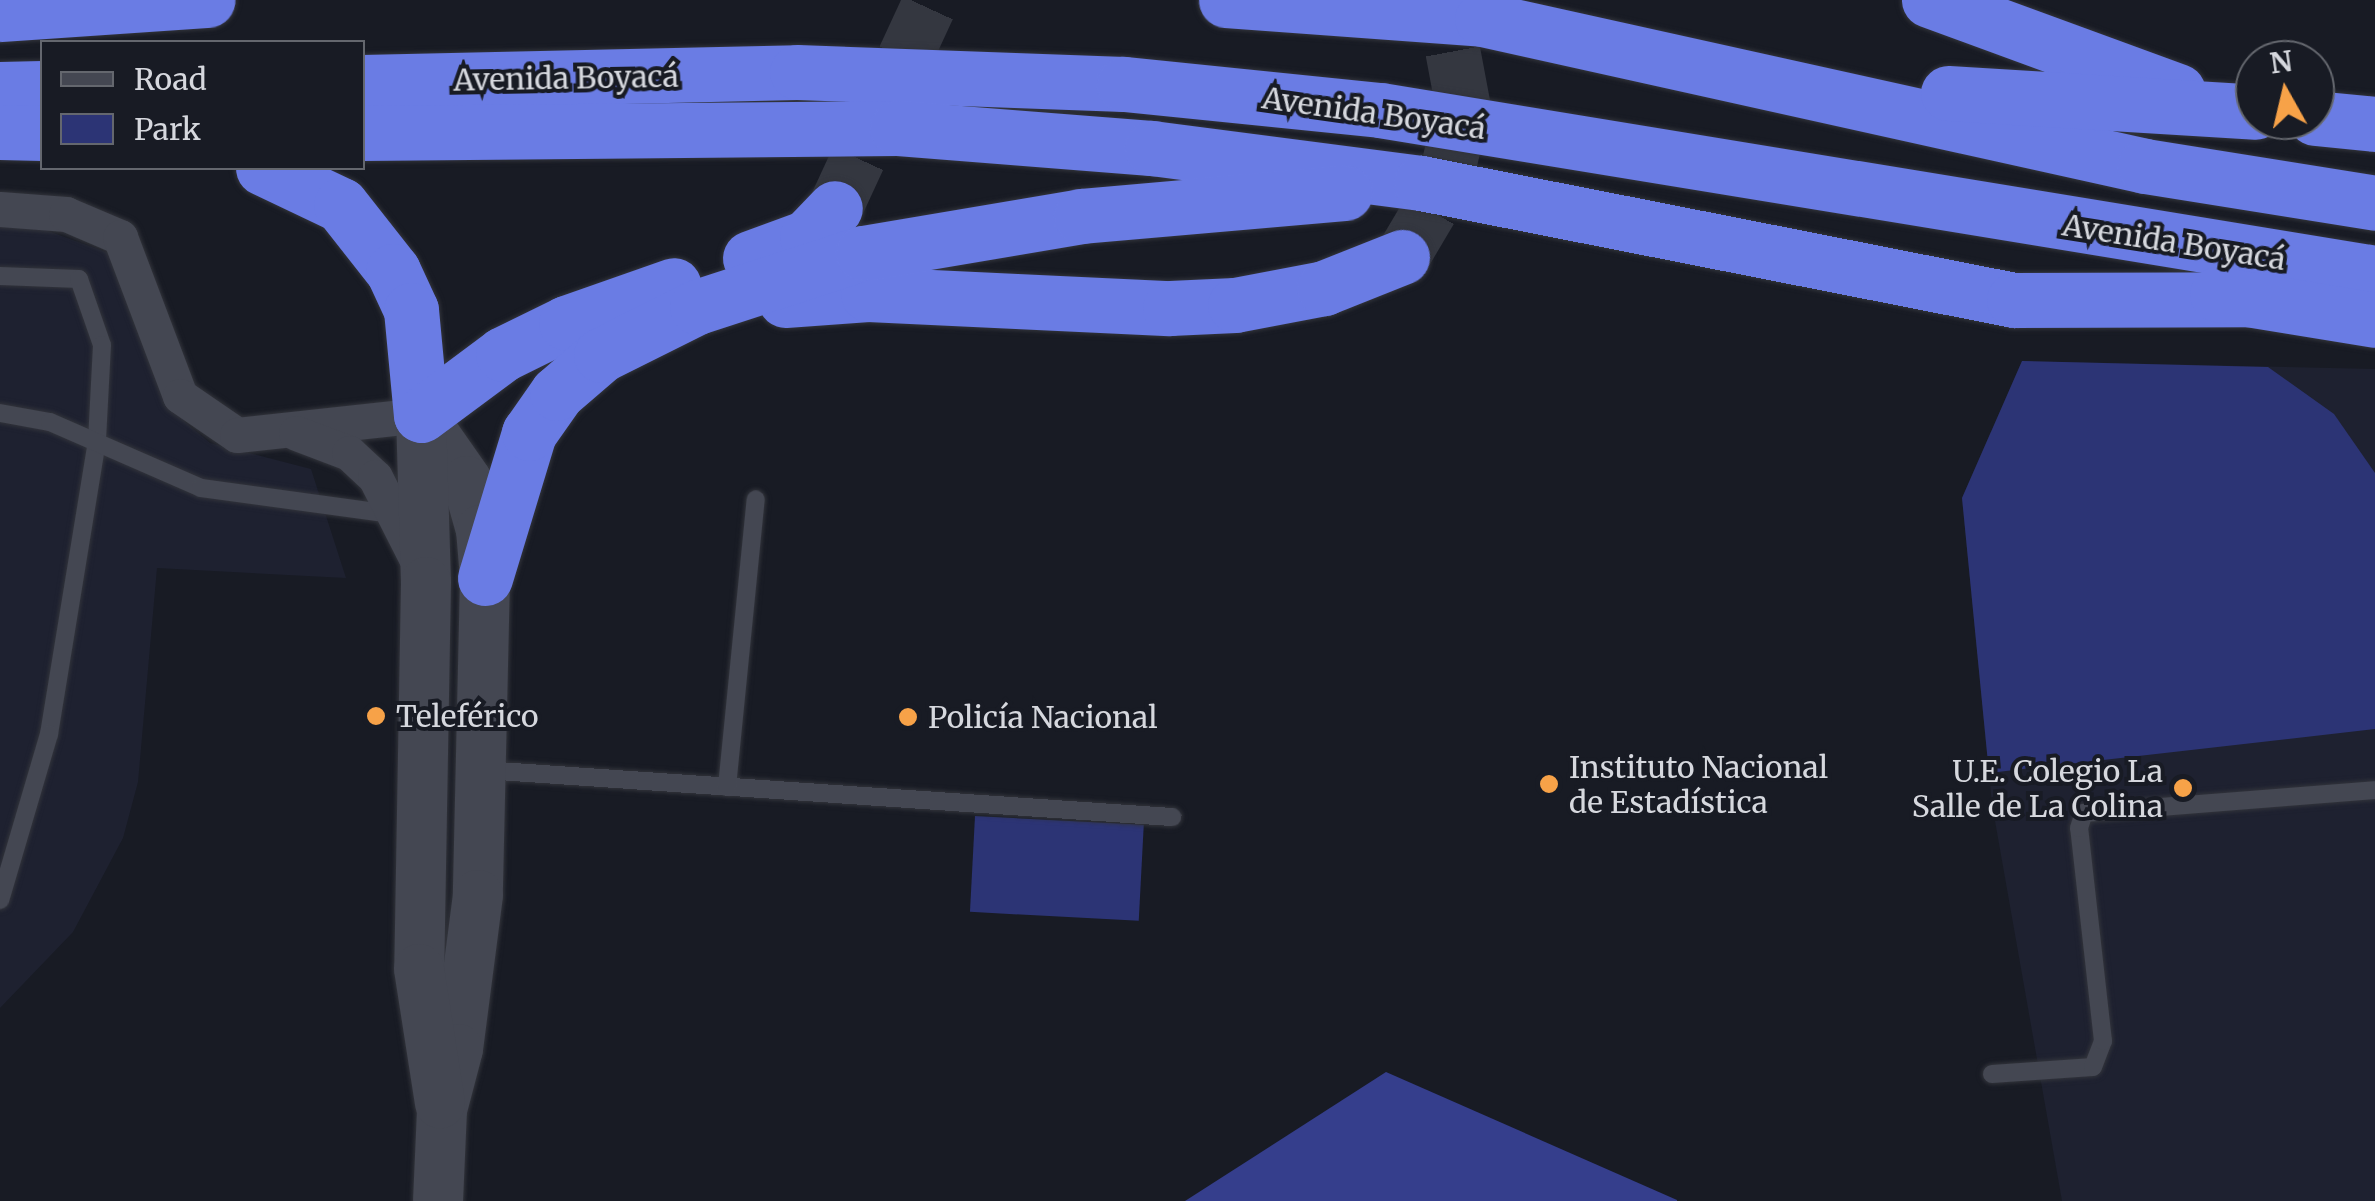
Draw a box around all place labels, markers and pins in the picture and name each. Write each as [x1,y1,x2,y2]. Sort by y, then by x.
place label: Teleférico [396,698,539,734]
place label: Policía Nacional [928,699,1157,735]
marker: Teleférico [365,705,387,727]
marker: Policía Nacional [897,706,919,728]
place label: Instituto Nacional de Estadística [1569,749,1828,820]
place label: U.E. Colegio La Salle de La Colina [1912,753,2163,824]
marker: Instituto Nacional de Estadística [1538,773,1560,795]
marker: U.E. Colegio La Salle de La Colina [2172,777,2194,799]

